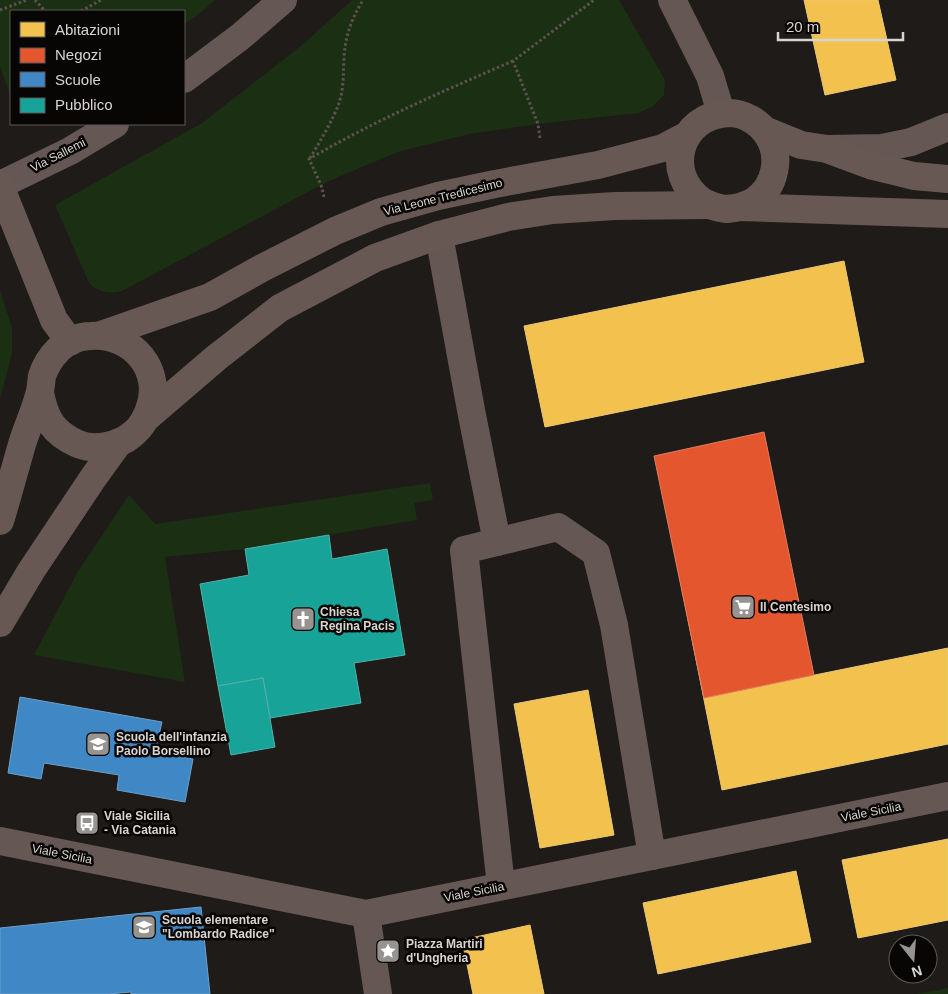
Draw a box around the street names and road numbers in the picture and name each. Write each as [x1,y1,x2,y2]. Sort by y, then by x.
street label: Via Sallemi [28,135,88,175]
street label: Via Leone Tredicesimo [382,175,504,219]
street label: Viale Sicilia [840,799,903,825]
street label: Viale Sicilia [31,841,94,867]
street label: Viale Sicilia [443,879,506,905]

